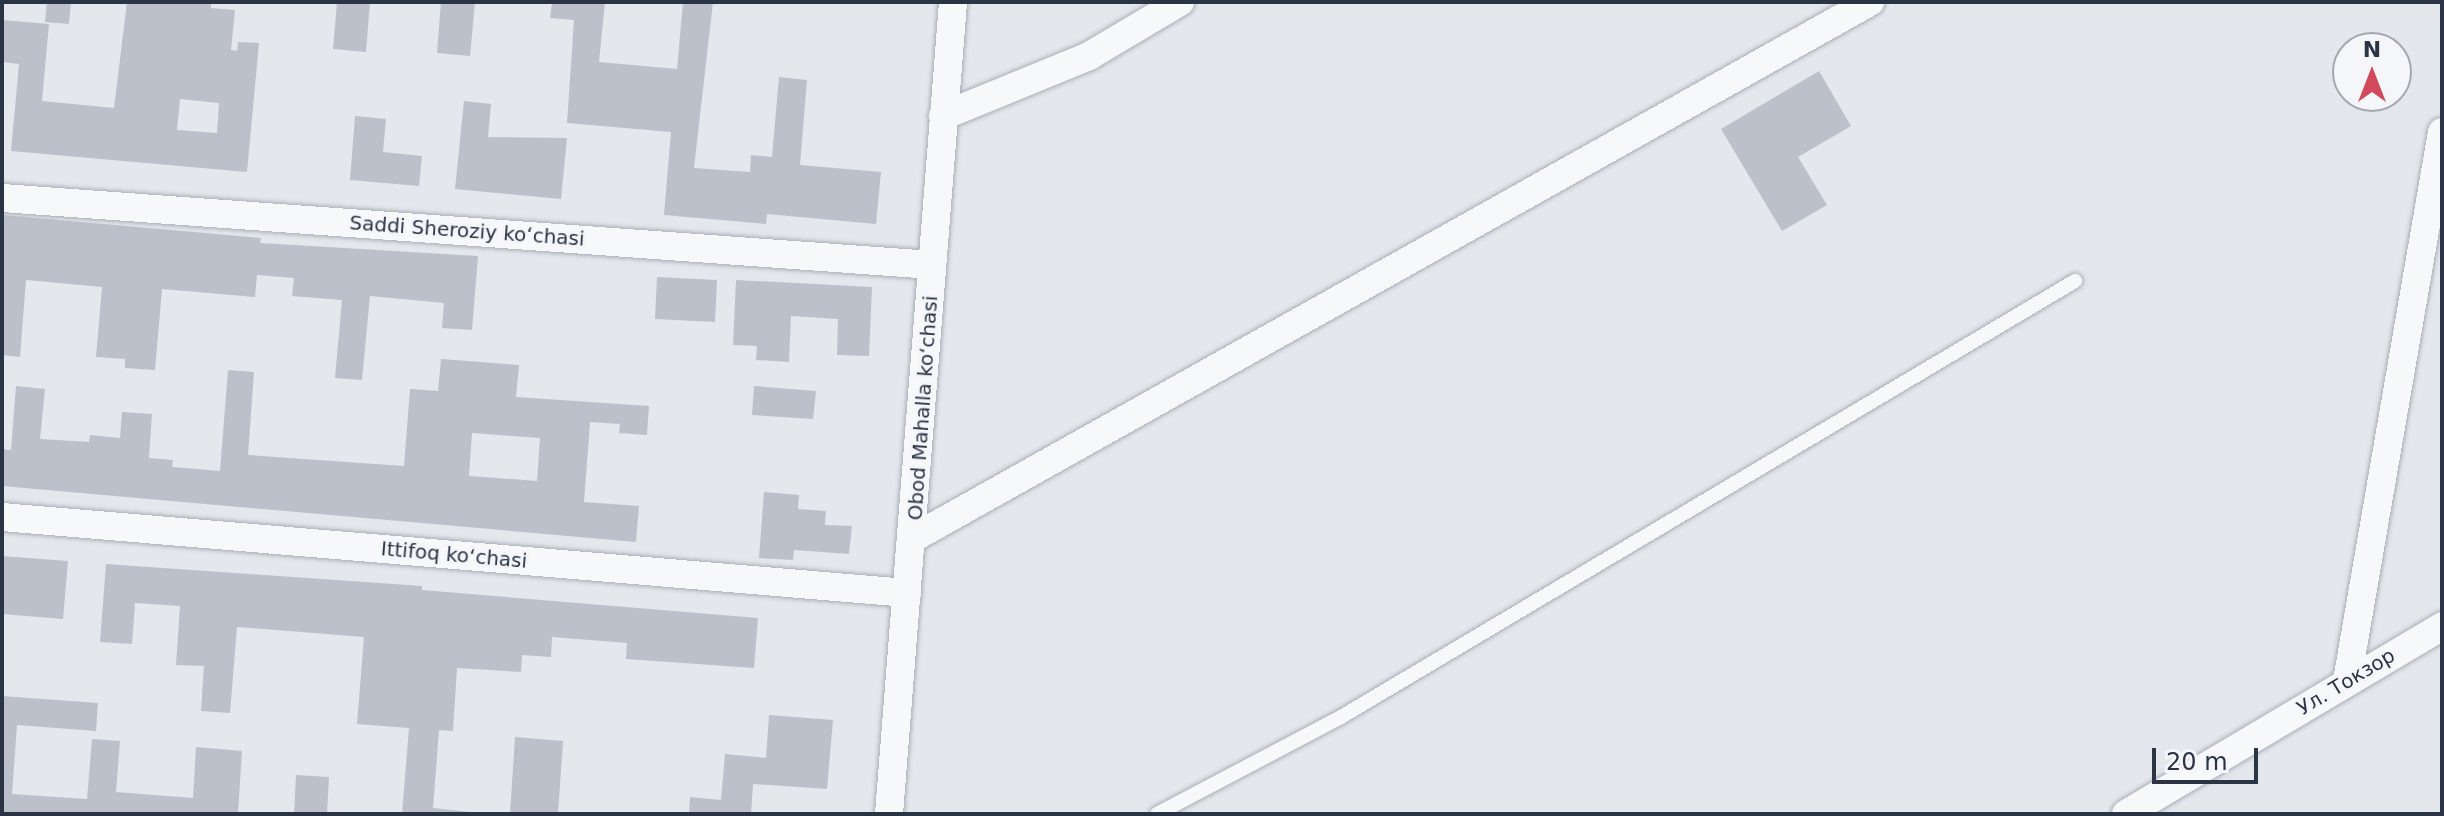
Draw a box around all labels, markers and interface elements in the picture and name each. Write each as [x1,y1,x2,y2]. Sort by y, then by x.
north arrow [2332,32,2412,112]
text: N [2363,37,2381,62]
street label: Saddi Sheroziy koʻchasi [349,211,585,251]
street label: Obod Mahalla ko‘chasi [903,295,943,521]
street label: Ittifoq ko‘chasi [380,537,528,573]
street label: Ул. Токзор [2293,643,2399,721]
scale bar [2156,732,2262,782]
text: 20 m [2166,748,2228,776]

